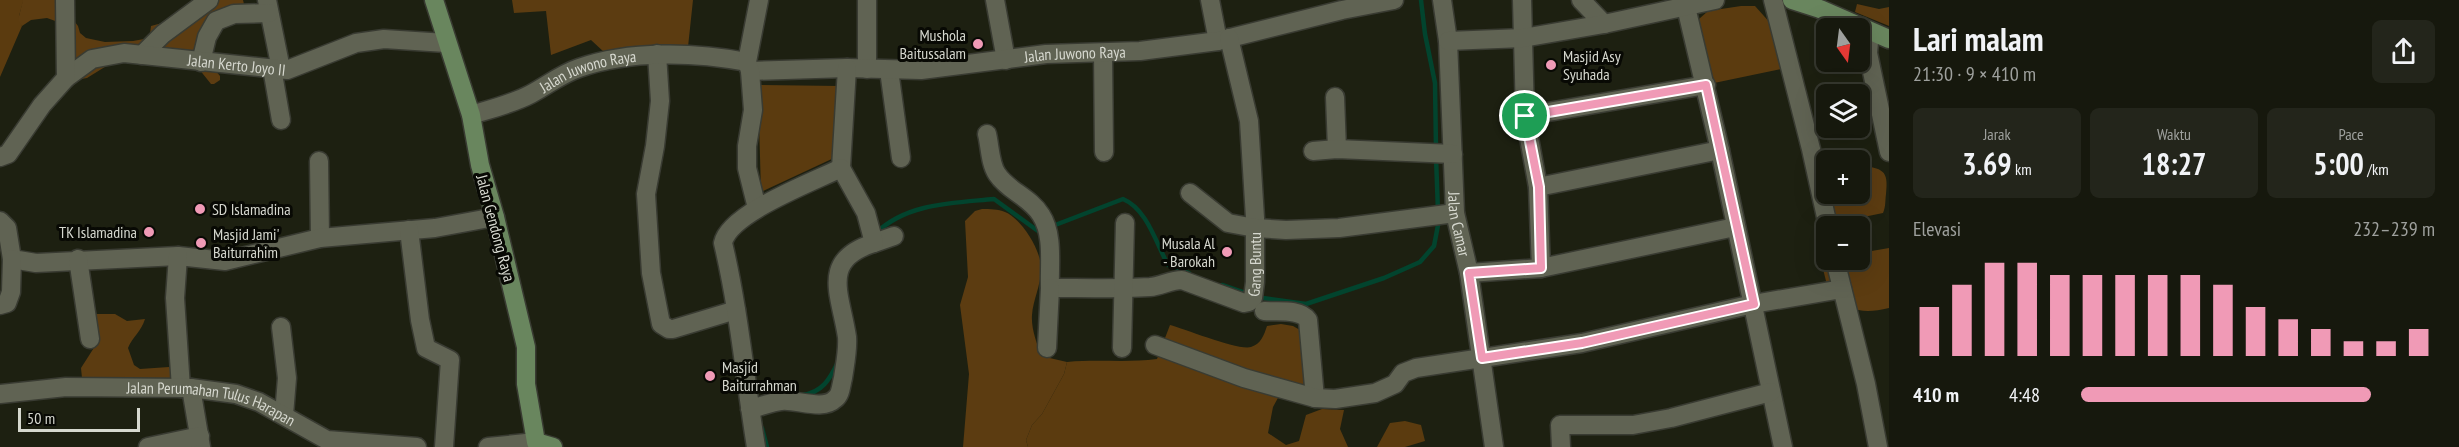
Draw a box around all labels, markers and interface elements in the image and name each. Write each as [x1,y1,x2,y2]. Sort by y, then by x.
text: Lari malam [1913,17,2044,60]
north arrow [1816,18,1870,72]
map controls [1816,18,1870,270]
button: share [2372,20,2435,83]
place label: Mushola Baitussalam [899,25,966,63]
marker: Mushola Baitussalam [971,37,985,51]
street label: Jalan Juwono Raya [1022,41,1126,67]
street label: Jalan Juwono Raya [535,46,637,97]
place label: Masjid Asy Syuhada [1563,46,1621,84]
street label: Jalan Kerto Joyo II [186,50,287,80]
marker: Masjid Asy Syuhada [1544,58,1558,72]
text: 21:30 · 9 × 410 m [1913,61,2036,87]
button: layers [1816,84,1870,138]
pin [1499,90,1550,141]
icon: arrive [1508,99,1541,132]
text: Jarak [1983,124,2011,144]
text: Waktu [2157,124,2191,144]
text: Pace [2338,124,2364,144]
text: 3.69 [1962,144,2012,183]
text: 18:27 [2142,144,2206,183]
text: 5:00 [2313,144,2364,183]
button: + [1816,150,1870,204]
text: km [2012,159,2032,179]
text: /km [2364,159,2389,179]
street label: Jalan Gendong Raya [472,171,520,284]
street label: Jalan Camar [1444,190,1475,259]
place label: SD Islamadina [212,199,291,219]
marker: SD Islamadina [193,202,207,216]
button: − [1816,216,1870,270]
text: Elevasi [1913,216,1961,242]
text: 232–239 m [2353,216,2435,242]
place label: TK Islamadina [59,222,137,242]
place label: Masjid Jami' Baiturrahim [213,224,279,262]
marker: TK Islamadina [142,225,156,239]
street label: Gang Buntu [1243,232,1265,298]
place label: Musala Al - Barokah [1162,233,1215,271]
marker: Masjid Jami' Baiturrahim [194,236,208,250]
marker: Musala Al - Barokah [1220,245,1234,259]
place label: Masjid Baiturrahman [722,357,797,395]
marker: Masjid Baiturrahman [703,369,717,383]
street label: Jalan Perumahan Tulus Harapan [125,377,299,430]
text: 410 m [1913,382,1959,408]
text: 4:48 [2009,382,2040,408]
scale bar [18,405,140,432]
text: 50 m [27,408,55,428]

